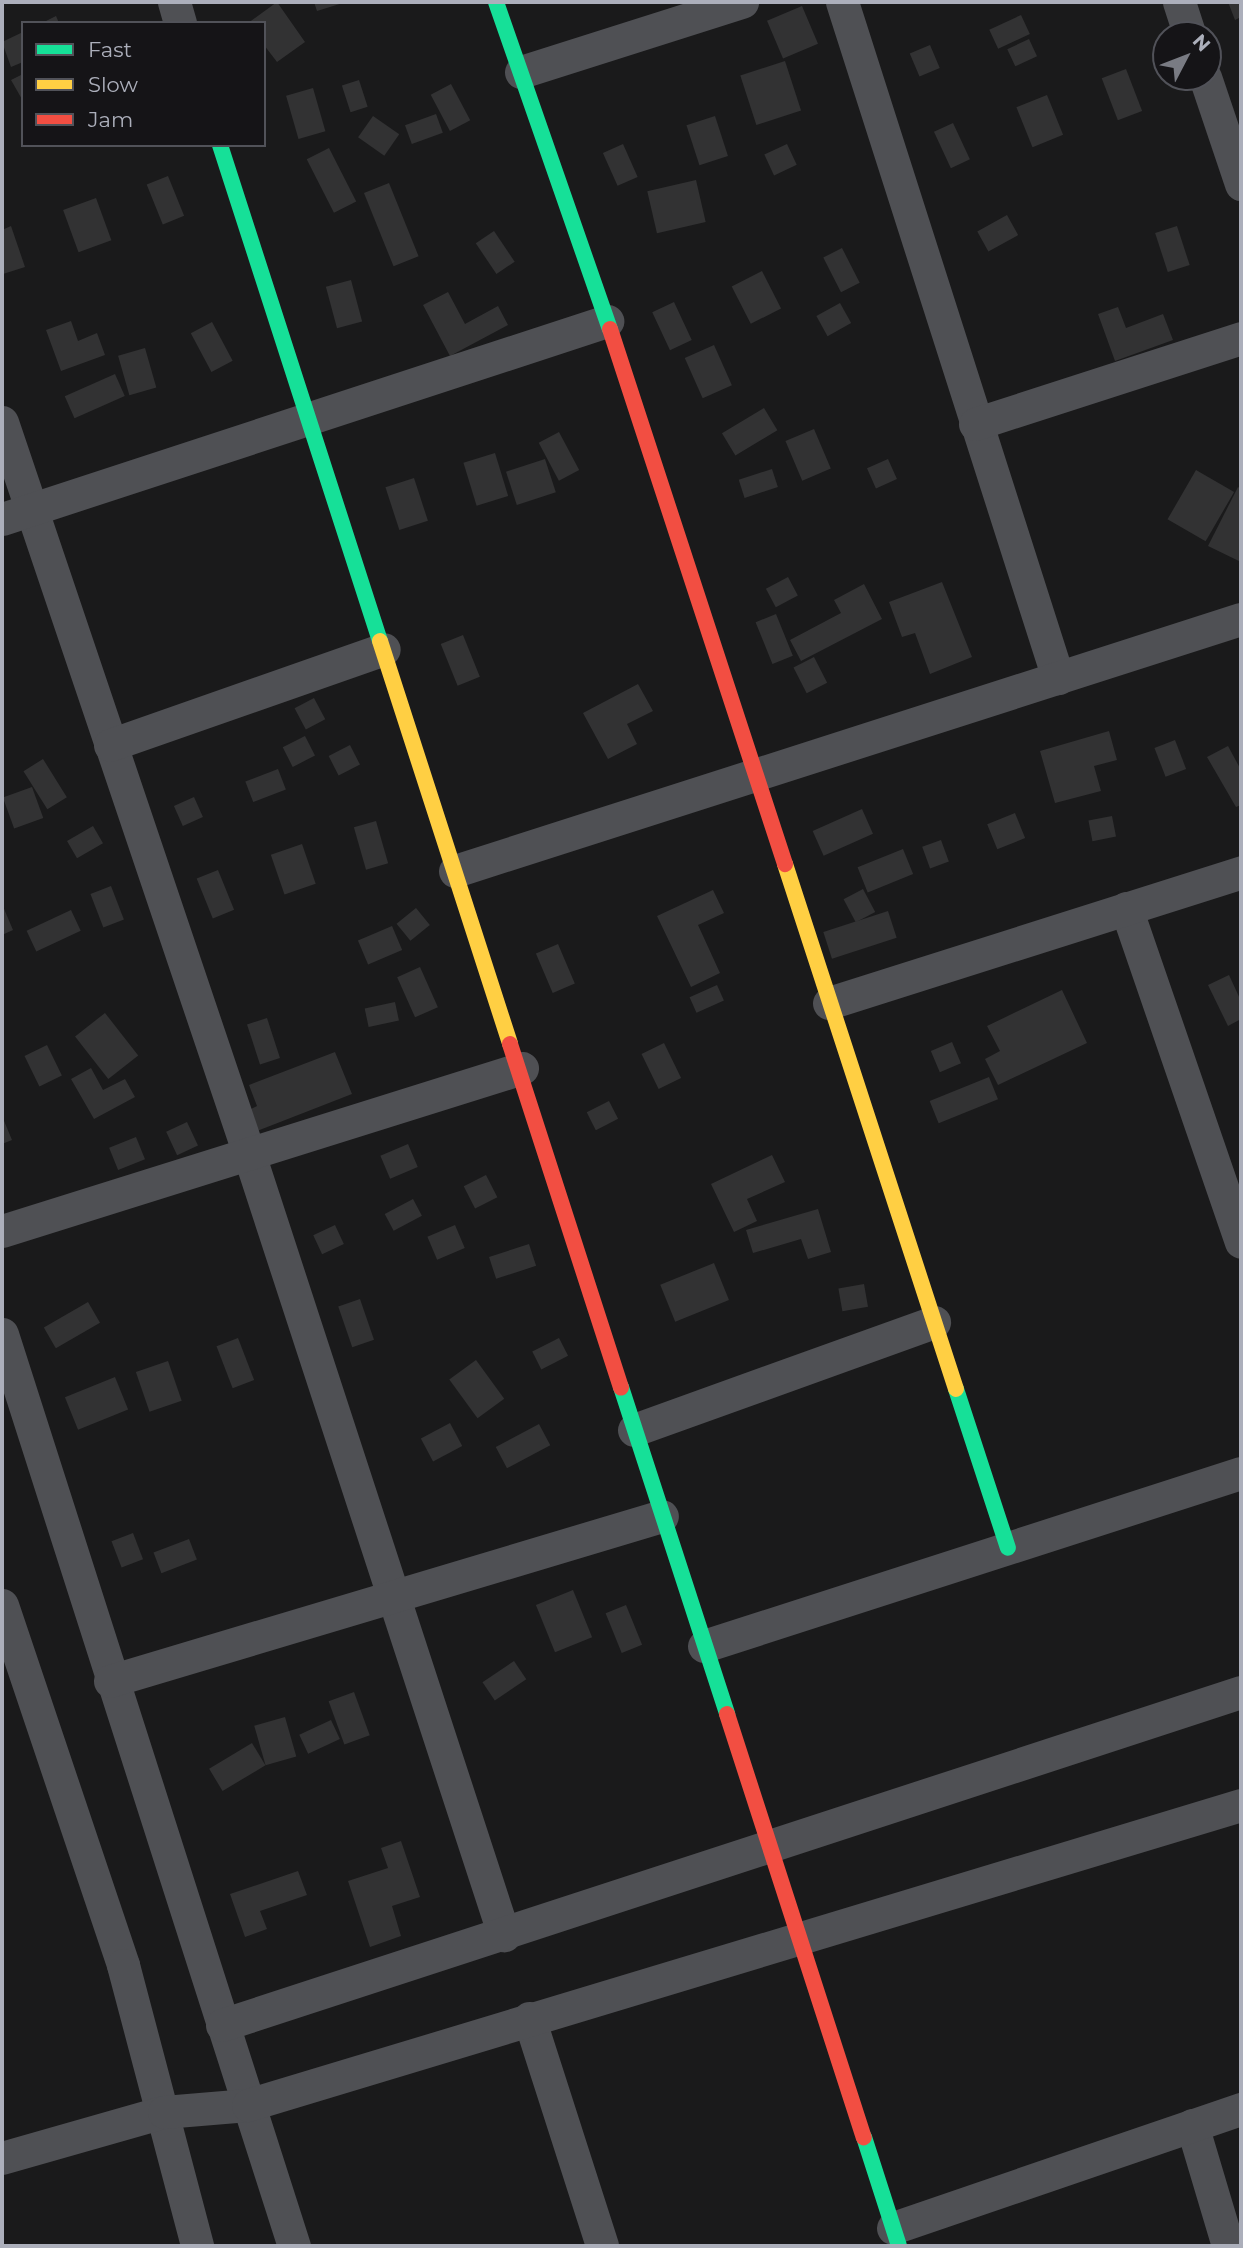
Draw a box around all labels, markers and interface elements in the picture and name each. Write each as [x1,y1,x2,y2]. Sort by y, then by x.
legend [21,21,266,147]
north arrow [1152,21,1222,91]
text: N [1188,30,1215,56]
text: Fast [88,37,132,62]
text: Slow [88,72,138,97]
text: Jam [88,107,133,132]

